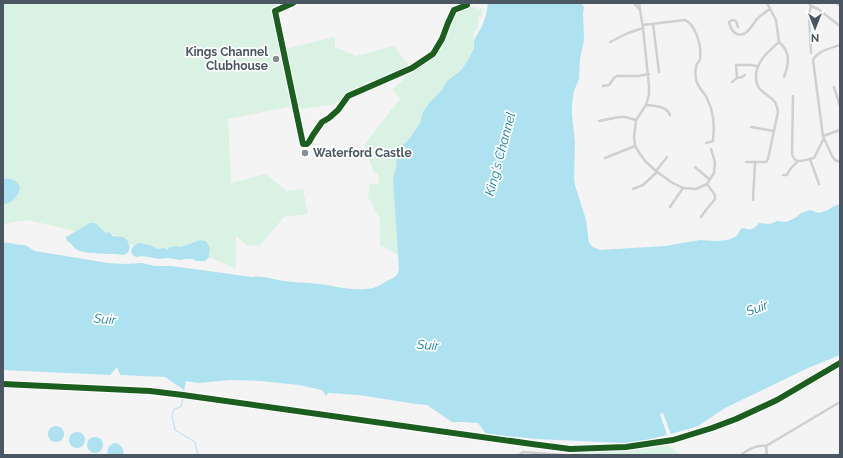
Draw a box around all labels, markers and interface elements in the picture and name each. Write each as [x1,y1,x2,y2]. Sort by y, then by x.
north arrow [795,8,835,48]
text: N [811,31,819,44]
place label: Kings Channel Clubhouse [185,45,268,73]
marker: Kings Channel Clubhouse [271,54,281,64]
water label: King's Channel [482,110,519,198]
place label: Waterford Castle [313,146,412,160]
marker: Waterford Castle [300,148,310,158]
water label: Suir [743,297,770,319]
water label: Suir [92,310,117,327]
water label: Suir [415,337,440,353]

